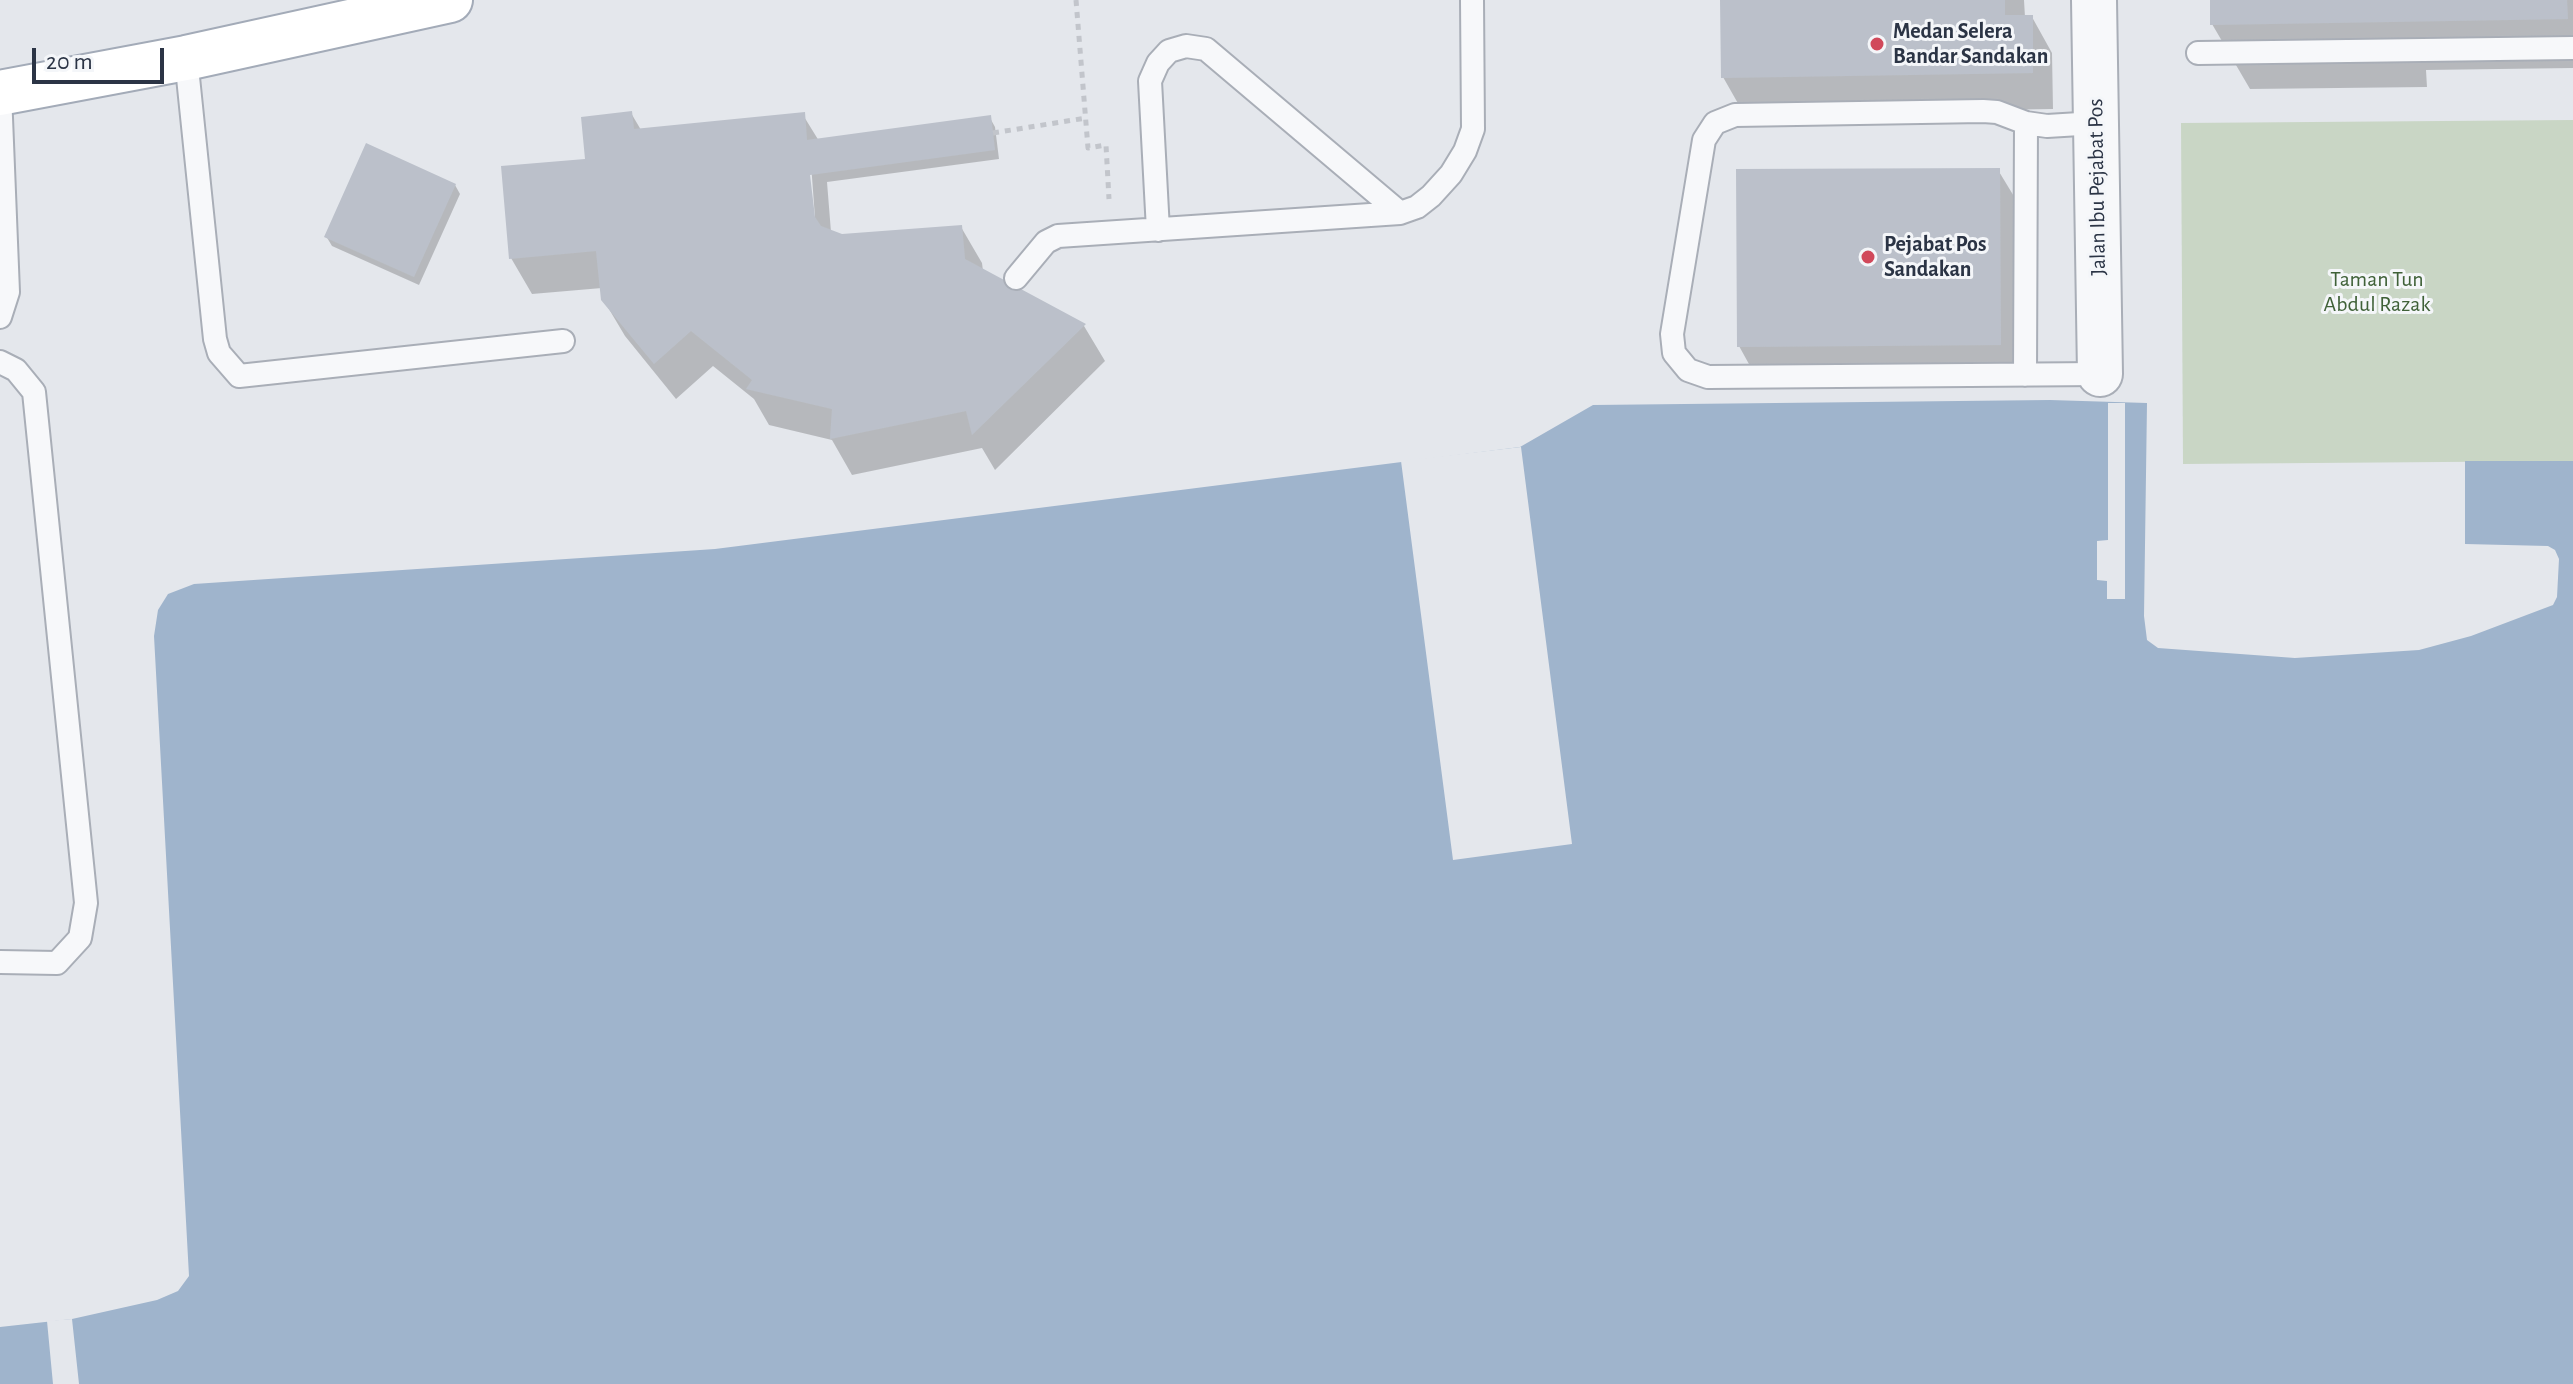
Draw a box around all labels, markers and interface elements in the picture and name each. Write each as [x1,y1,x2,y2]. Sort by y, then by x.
place label: Medan Selera Bandar Sandakan [1893,18,2048,70]
scale bar [36,32,168,82]
marker: Medan Selera Bandar Sandakan [1868,35,1886,53]
text: 20 m [46,50,93,74]
street label: Jalan Ibu Pejabat Pos [2082,98,2112,276]
place label: Pejabat Pos Sandakan [1884,231,1986,282]
marker: Pejabat Pos Sandakan [1859,248,1877,266]
park label: Taman Tun Abdul Razak [2324,266,2430,318]

